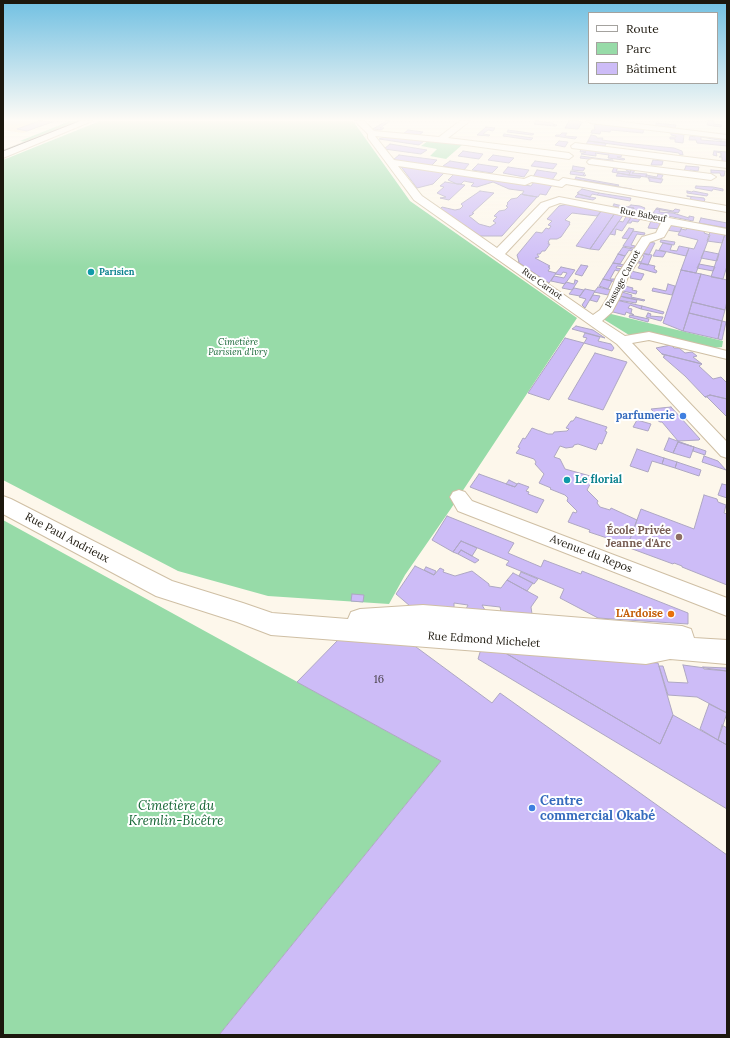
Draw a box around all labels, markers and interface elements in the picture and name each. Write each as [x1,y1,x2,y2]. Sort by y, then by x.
legend [588,12,718,84]
text: Route [626,21,659,36]
text: Parc [626,41,651,56]
text: Bâtiment [626,61,677,76]
street label: Rue Babeuf [619,205,667,225]
street label: Passage Carnot [603,248,643,310]
street label: Rue Carnot [520,266,564,302]
marker: Parisien [86,267,96,277]
place label: Parisien [99,267,135,277]
park label: Cimetière Parisien d'Ivry [208,337,268,358]
place label: parfumerie [616,409,675,423]
marker: parfumerie [678,411,688,421]
place label: Le florial [575,473,622,487]
marker: Le florial [562,475,572,485]
street label: Rue Paul Andrieux [23,510,111,566]
place label: École Privée Jeanne d'Arc [606,524,671,550]
street label: Avenue du Repos [548,532,634,576]
marker: École Privée Jeanne d'Arc [674,532,684,542]
place label: L'Ardoise [616,607,663,621]
marker: L'Ardoise [666,609,676,619]
street label: Rue Edmond Michelet [427,629,541,651]
house number: 16 [374,673,384,687]
place label: Centre commercial Okabé [540,793,655,824]
park label: Cimetière du Kremlin-Bicêtre [128,798,224,829]
marker: Centre commercial Okabé [527,803,537,813]

